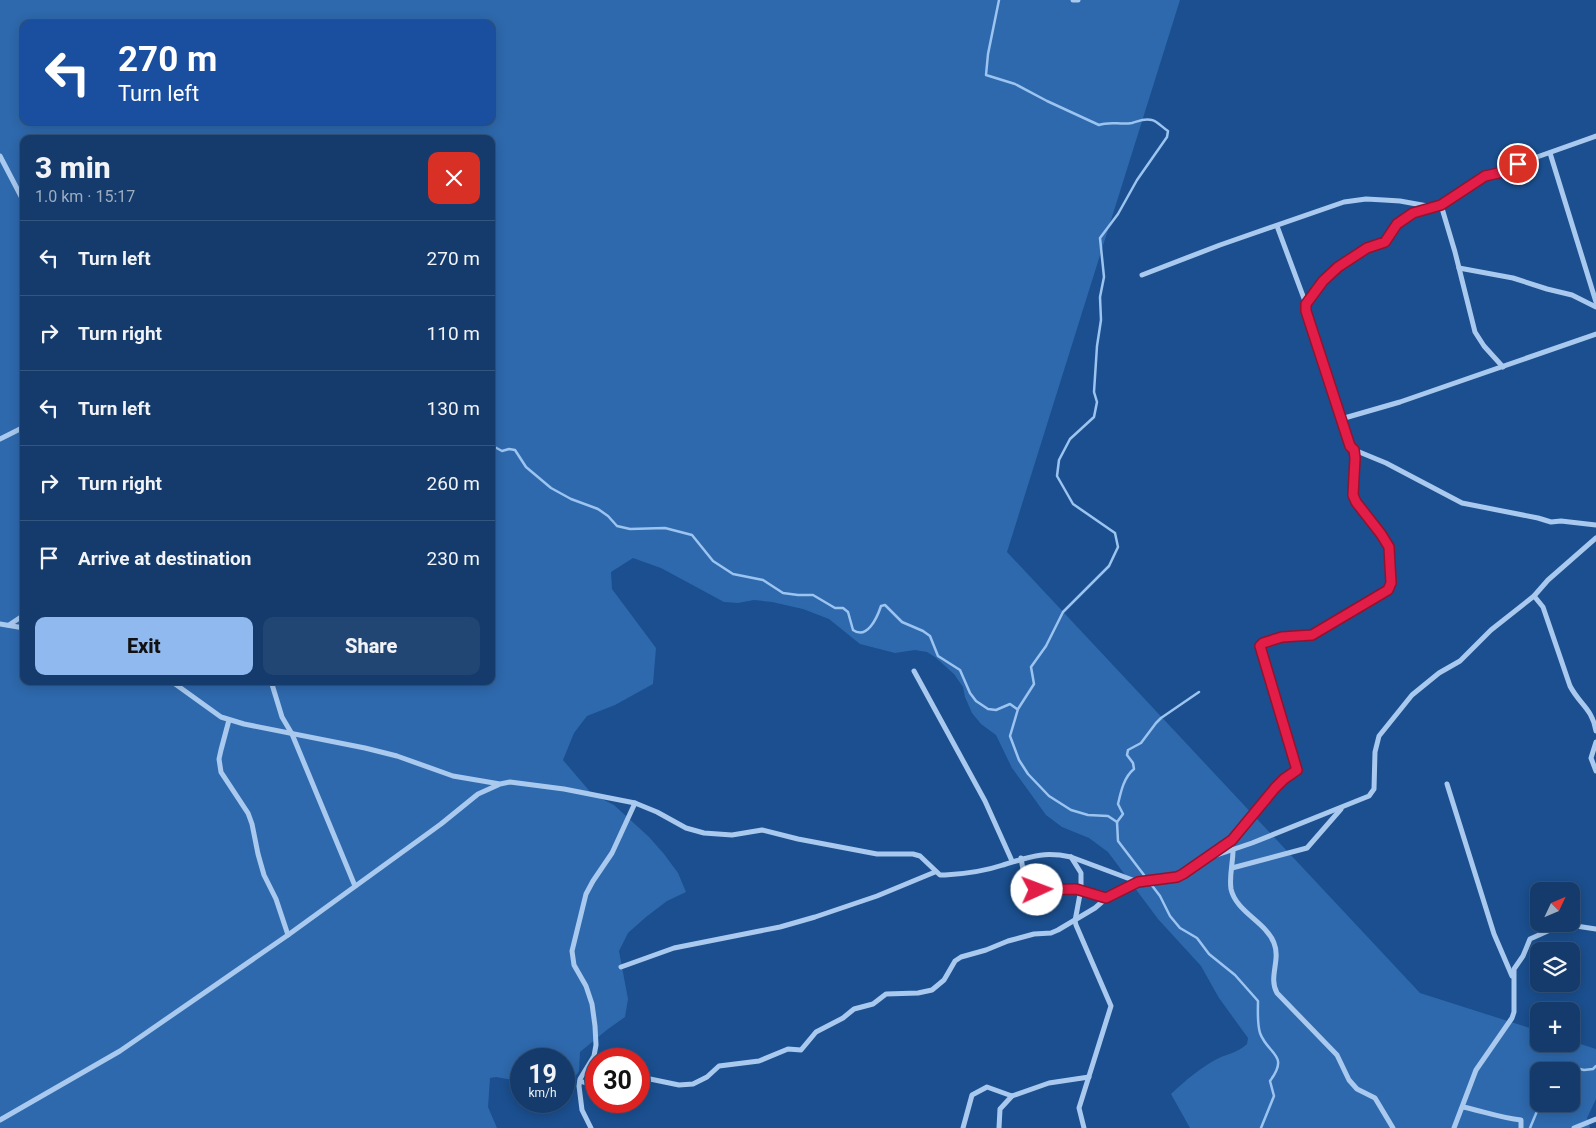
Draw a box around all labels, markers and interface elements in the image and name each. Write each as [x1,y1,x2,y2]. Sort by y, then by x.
text: 270 m [118,39,217,80]
icon: left [35,40,100,105]
text: Turn left [118,81,199,106]
pin [1497,143,1539,185]
text: 3 min [35,150,111,185]
icon: arrive [1504,150,1532,178]
button: close [428,152,480,204]
text: 1.0 km · 15:17 [35,187,135,206]
icon: left [35,244,63,272]
text: Turn left [78,247,151,270]
text: 270 m [427,247,480,270]
icon: right [35,319,63,347]
text: Turn right [78,322,162,345]
text: 110 m [427,322,480,345]
icon: left [35,394,63,422]
text: Turn left [78,397,151,420]
text: 130 m [427,397,480,420]
icon: right [35,469,63,497]
text: Turn right [78,472,162,495]
text: 260 m [427,472,480,495]
icon: arrive [35,544,63,572]
text: Arrive at destination [78,547,251,570]
text: 230 m [427,547,480,570]
button: Exit [35,617,253,675]
button: Share [263,617,480,675]
position arrow [1010,863,1062,915]
north arrow [1530,882,1580,932]
map controls [1530,882,1580,1112]
button: layers [1530,942,1580,992]
button: + [1530,1002,1580,1052]
speed limit sign: 30 [585,1048,650,1113]
text: 19 [528,1060,557,1089]
button: − [1530,1062,1580,1112]
text: km/h [528,1086,557,1100]

